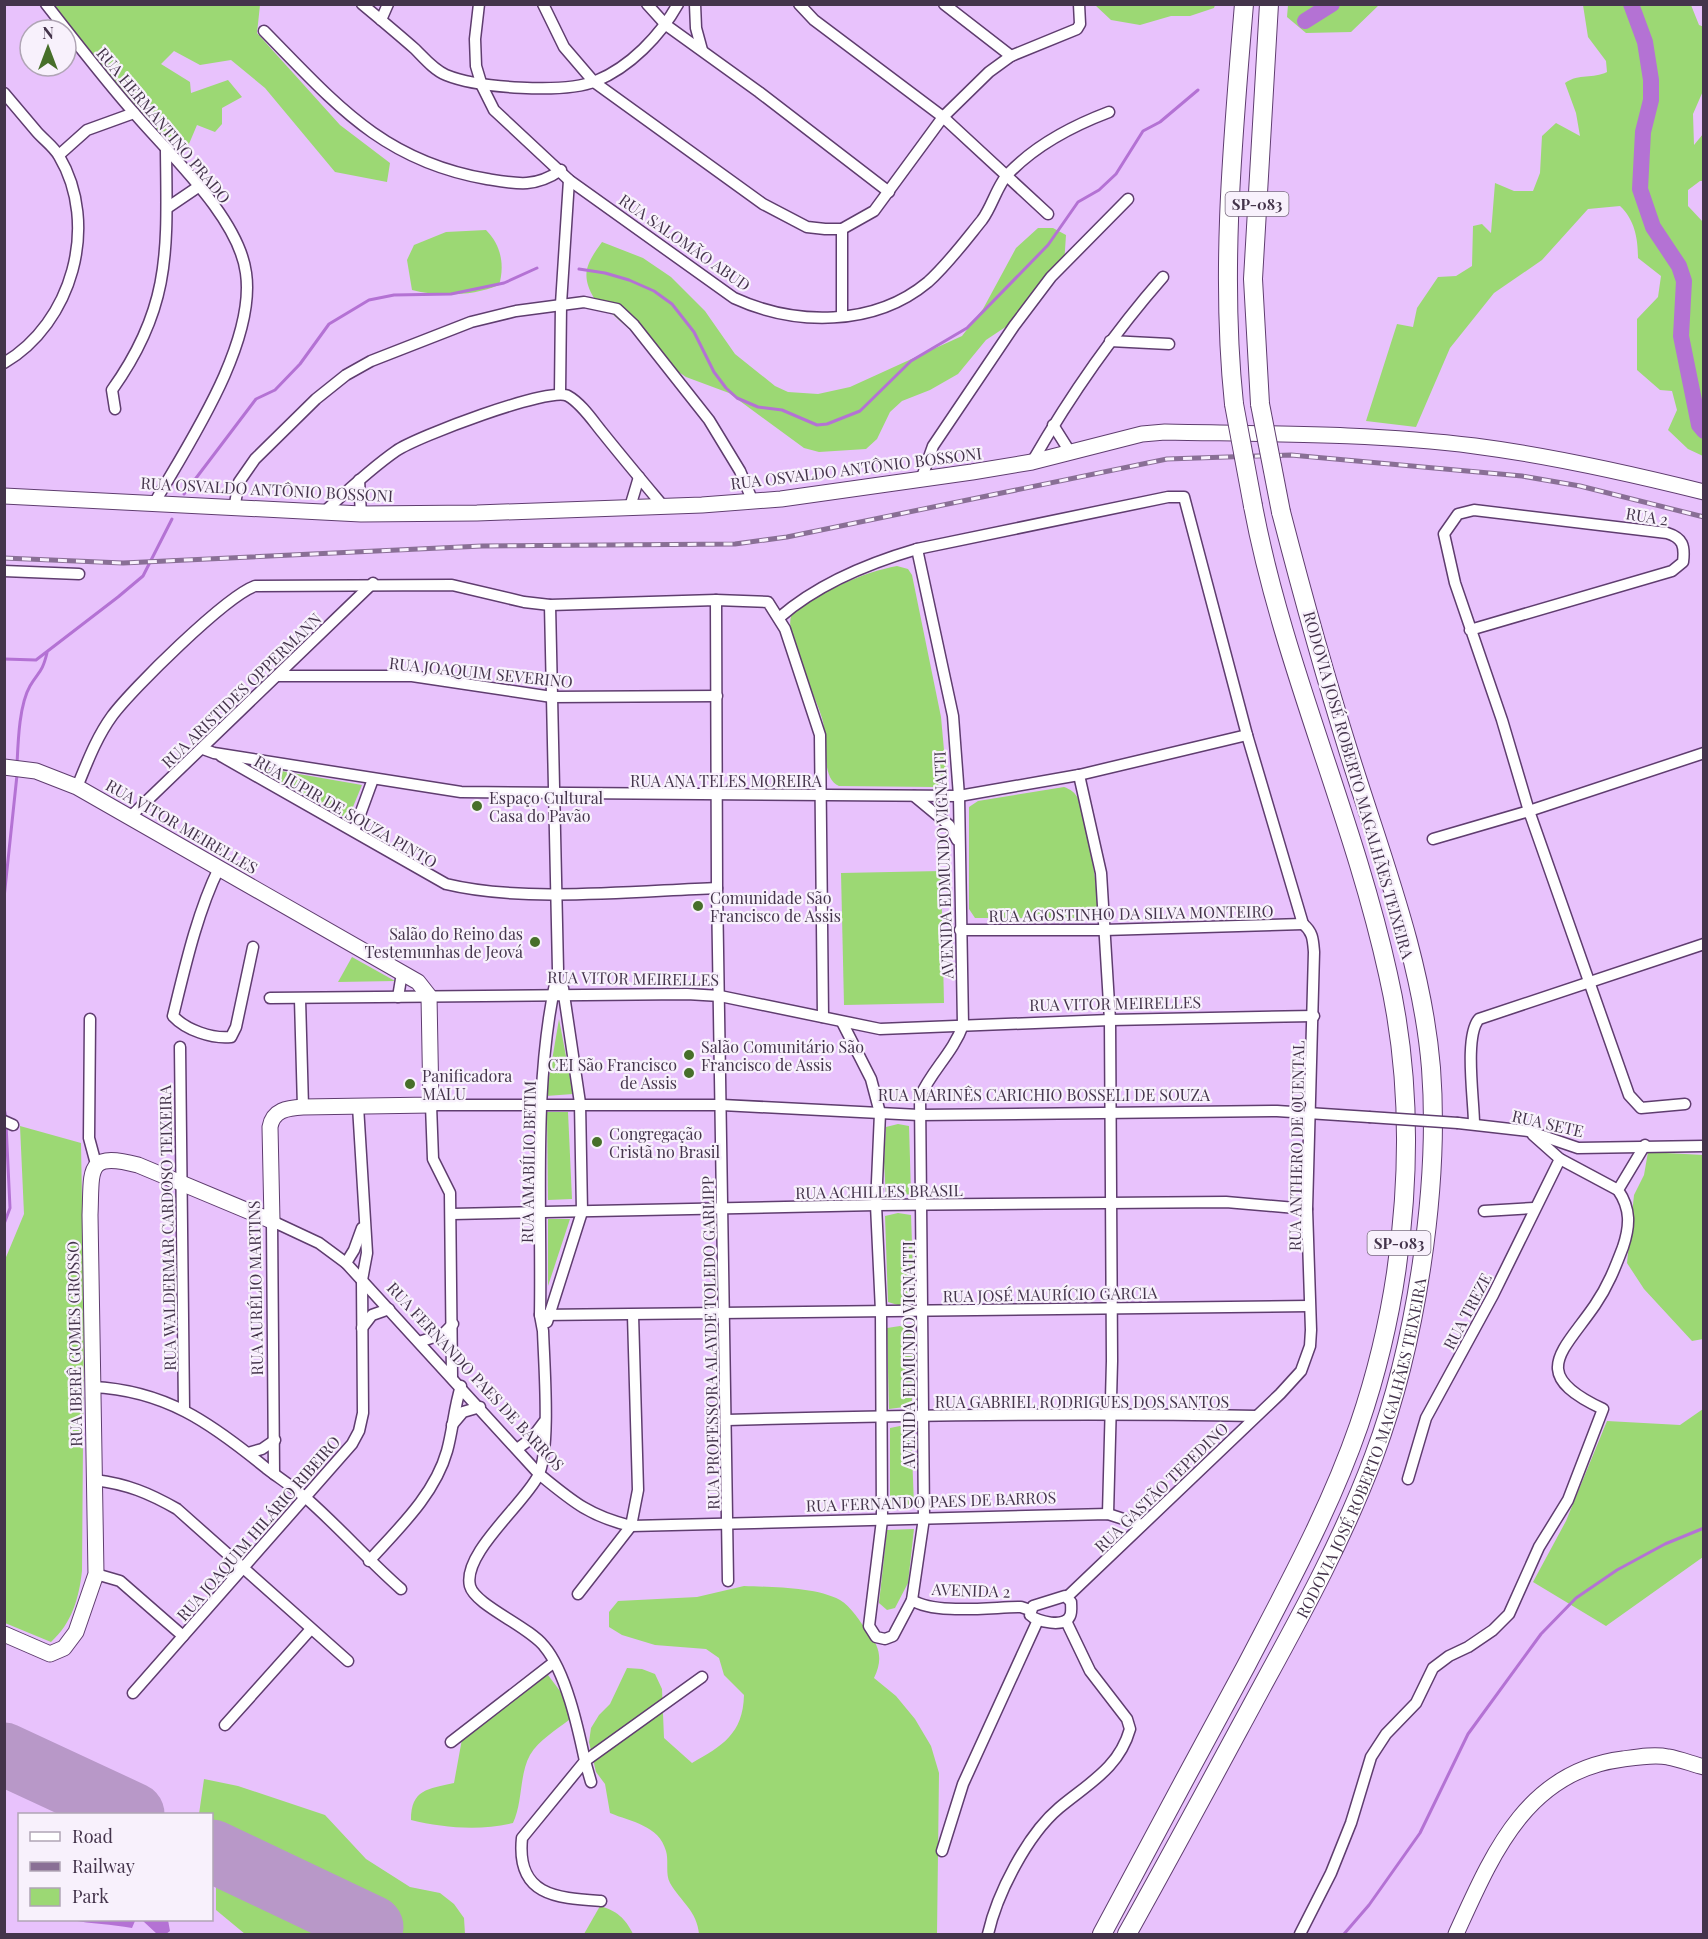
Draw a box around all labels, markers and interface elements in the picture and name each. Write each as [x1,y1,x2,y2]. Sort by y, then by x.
north arrow [18,18,78,78]
text: N [42,22,54,43]
street label: RUA HERMANTINO PRADO [93,43,236,207]
street label: RUA SALOMÃO ABUD [615,189,755,295]
road number: SP-083 [1226,192,1288,216]
street label: RUA OSVALDO ANTÔNIO BOSSONI [729,442,983,494]
street label: RUA OSVALDO ANTÔNIO BOSSONI [140,472,394,506]
street label: RUA 2 [1624,502,1670,530]
street label: RUA ARISTIDES OPPERMANN [157,608,325,772]
street label: RODOVIA JOSÉ ROBERTO MAGALHÃES TEIXEIRA [1299,609,1419,962]
street label: RUA JOAQUIM SEVERINO [388,652,574,692]
street label: RUA JUPIR DE SOUZA PINTO [251,750,441,872]
street label: AVENIDA EDMUNDO VIGNATTI [929,751,958,980]
street label: RUA ANA TELES MOREIRA [630,770,823,791]
street label: RUA VITOR MEIRELLES [102,774,262,878]
place label: Espaço Cultural Casa do Pavão [489,787,604,826]
marker: Espaço Cultural Casa do Pavão [470,799,484,813]
place label: Comunidade São Francisco de Assis [710,887,841,926]
marker: Comunidade São Francisco de Assis [691,899,705,913]
street label: RUA AGOSTINHO DA SILVA MONTEIRO [988,900,1274,926]
place label: Salão do Reino das Testemunhas de Jeová [364,923,523,962]
marker: Salão do Reino das Testemunhas de Jeová [528,935,542,949]
street label: RUA VITOR MEIRELLES [547,966,719,990]
street label: RUA VITOR MEIRELLES [1029,991,1201,1015]
place label: Salão Comunitário São Francisco de Assis [701,1036,864,1075]
street label: RUA ANTHERO DE QUENTAL [1284,1041,1308,1251]
marker: Salão Comunitário São Francisco de Assis [682,1048,696,1062]
place label: CEI São Francisco de Assis [548,1054,677,1093]
place label: Panificadora MALU [422,1065,512,1104]
marker: CEI São Francisco de Assis [682,1066,696,1080]
marker: Panificadora MALU [403,1077,417,1091]
street label: RUA AMABÍLIO BETIM [516,1081,540,1243]
street label: RUA WALDERMAR CARDOSO TEIXEIRA [154,1084,180,1371]
street label: RUA MARINÊS CARICHIO BOSSELI DE SOUZA [878,1084,1211,1105]
street label: RUA SETE [1510,1105,1586,1141]
place label: Congregação Cristã no Brasil [609,1123,721,1162]
marker: Congregação Cristã no Brasil [590,1135,604,1149]
street label: RUA PROFESSORA ALAYDE TOLEDO GARLIPP [697,1176,723,1510]
street label: RUA ACHILLES BRASIL [795,1179,963,1203]
street label: RUA AURÉLIO MARTINS [243,1200,267,1376]
road number: SP-083 [1368,1231,1430,1255]
street label: RUA IBERÊ GOMES GROSSO [62,1241,86,1447]
street label: AVENIDA EDMUNDO VIGNATTI [898,1241,919,1470]
street label: RUA TREZE [1438,1269,1496,1353]
street label: RODOVIA JOSÉ ROBERTO MAGALHÃES TEIXEIRA [1291,1275,1430,1621]
street label: RUA FERNANDO PAES DE BARROS [383,1277,569,1475]
street label: RUA JOSÉ MAURÍCIO GARCIA [942,1282,1158,1306]
street label: RUA GABRIEL RODRIGUES DOS SANTOS [935,1391,1229,1412]
street label: RUA GASTÃO TEPEDINO [1090,1418,1232,1556]
street label: RUA JOAQUIM HILÁRIO RIBEIRO [172,1431,344,1625]
street label: RUA FERNANDO PAES DE BARROS [805,1486,1057,1516]
street label: AVENIDA 2 [930,1578,1011,1602]
legend [18,1813,213,1921]
text: Road [72,1824,113,1848]
text: Railway [72,1854,135,1878]
text: Park [72,1884,109,1908]

